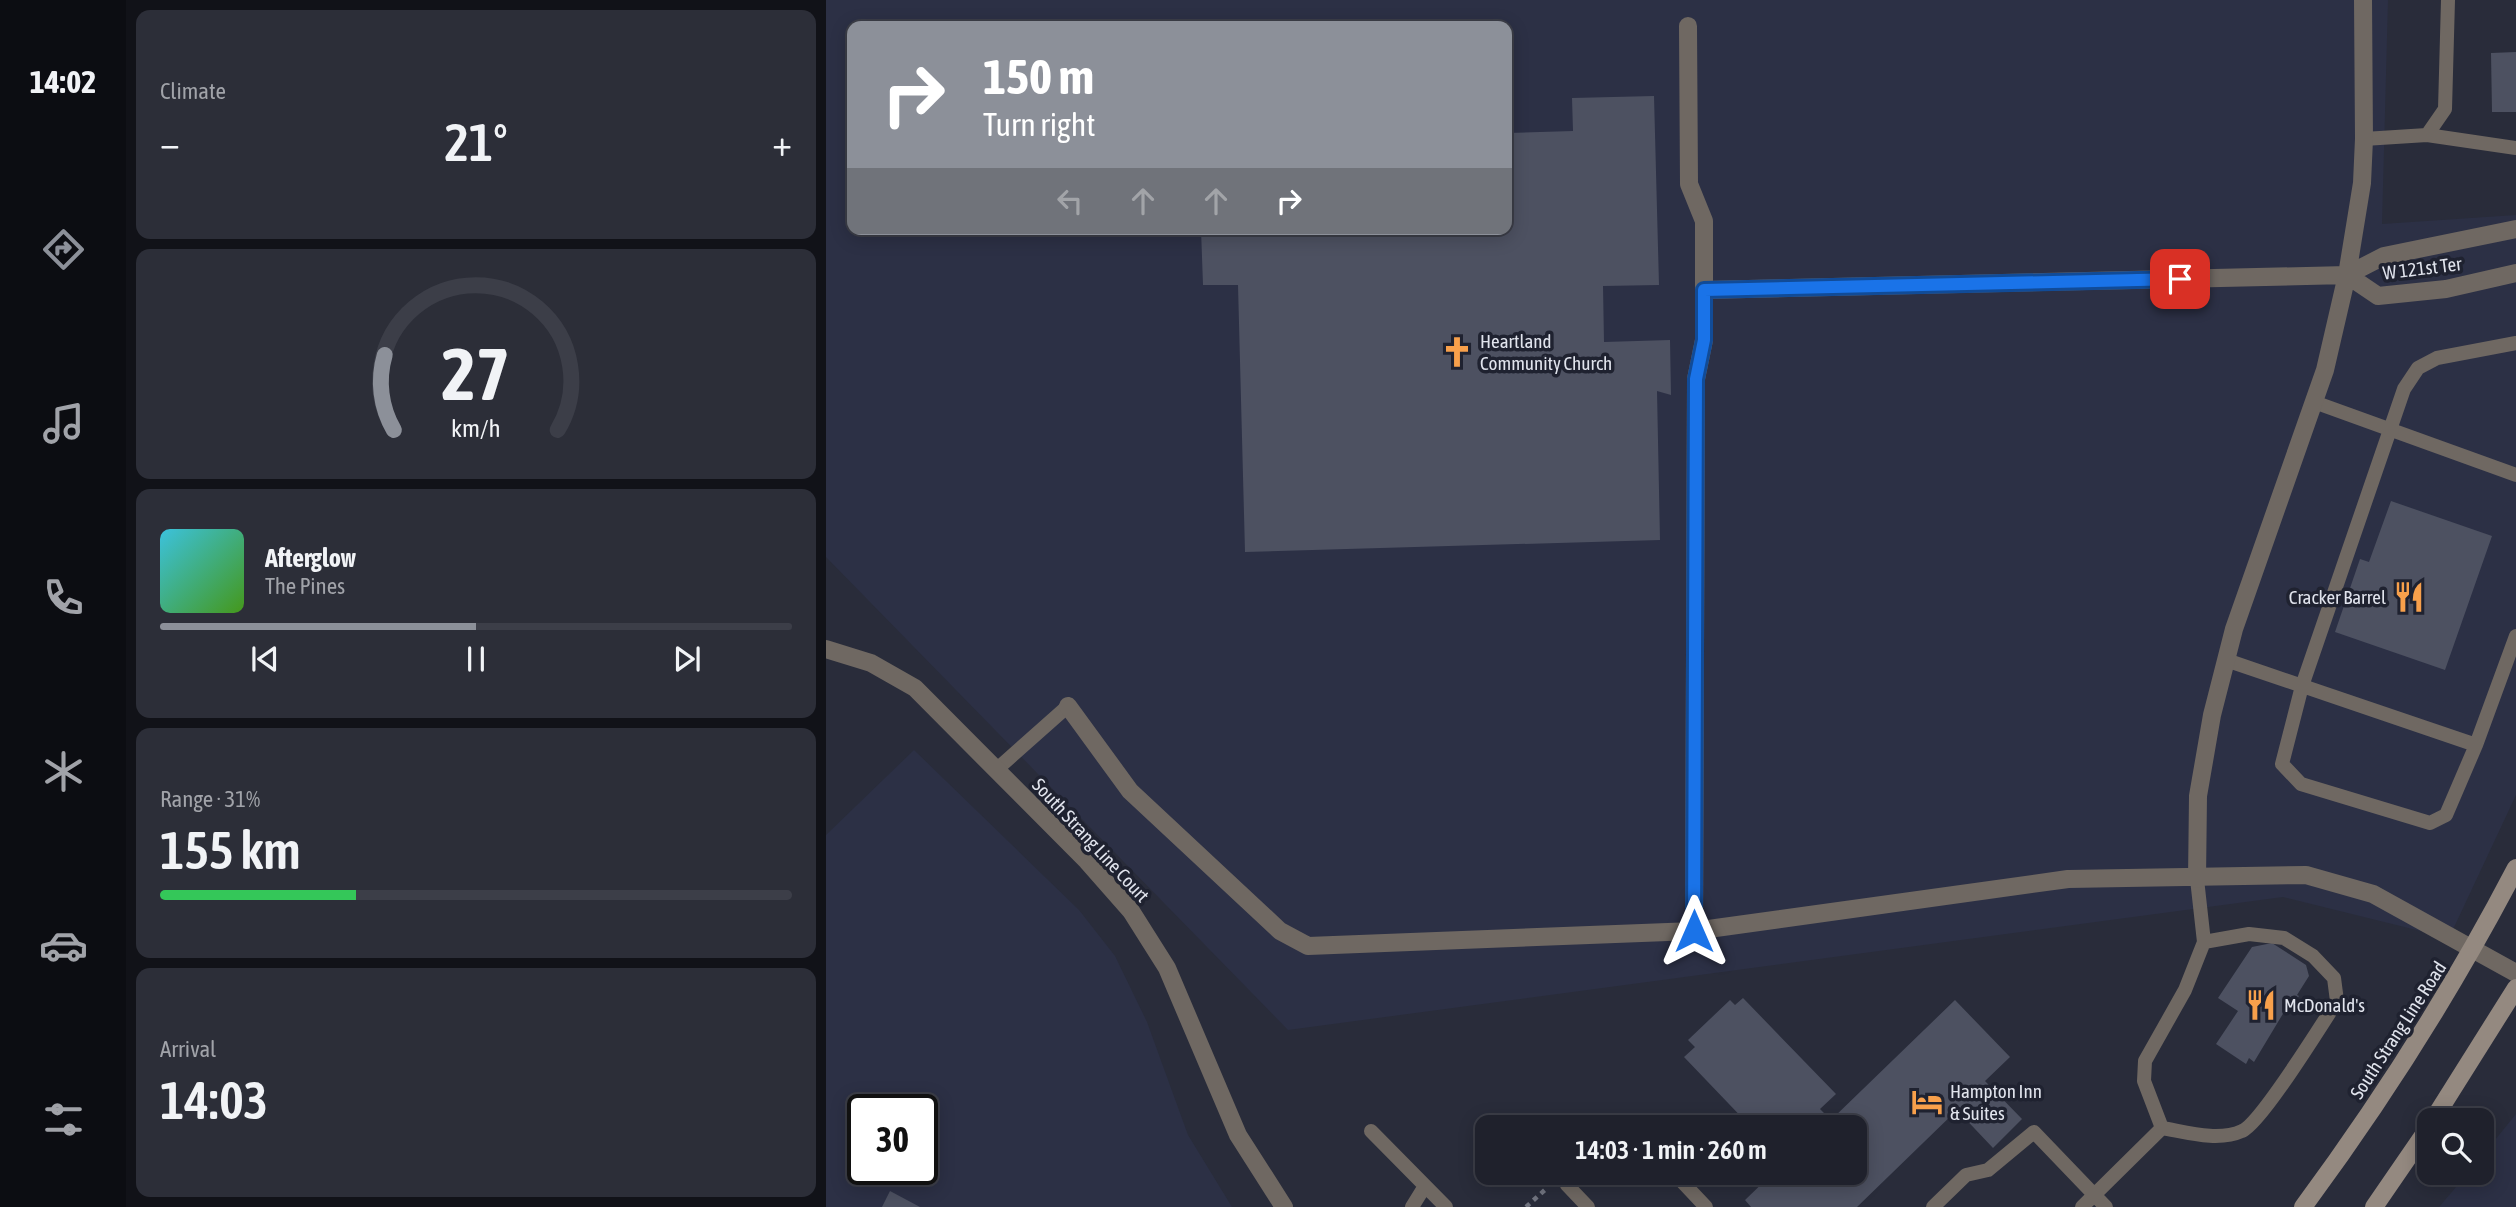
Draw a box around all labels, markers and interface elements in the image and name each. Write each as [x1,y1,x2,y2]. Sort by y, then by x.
text: 150 m [983,48,1094,104]
icon: right [868,49,959,140]
text: 14:02 [30,63,96,100]
text: Climate [160,78,226,104]
text: Turn right [983,106,1096,143]
text: 21° [444,112,508,172]
text: − [160,121,180,164]
text: + [772,121,792,164]
icon: left [1051,182,1089,220]
icon: ahead [1124,182,1162,220]
icon: ahead [1197,182,1235,220]
icon: right [1270,182,1308,220]
icon: directions [39,225,88,274]
pin [2150,249,2210,309]
street label: W 121st Ter [2381,252,2463,284]
icon: arrive [2161,260,2199,298]
place label: Heartland Community Church [1480,330,1612,374]
text: 27 [442,333,510,416]
church icon: Heartland Community Church [1440,335,1474,369]
icon: music [39,399,88,448]
text: km/h [451,414,501,442]
text: Afterglow [265,543,356,573]
icon: phone [39,573,88,622]
text: The Pines [265,573,345,599]
restaurant icon: Cracker Barrel [2392,580,2426,614]
place label: Cracker Barrel [2289,586,2386,608]
icon: previous [246,640,284,678]
icon: pause [457,640,495,678]
icon: next [668,640,706,678]
icon: climate [39,747,88,796]
street label: South Strang Line Court [1028,774,1154,906]
text: Range · 31% [160,786,260,812]
text: 155 km [160,820,301,880]
position arrow [1657,894,1731,968]
icon: car [39,921,88,970]
street label: South Strang Line Road [2345,957,2451,1103]
restaurant icon: McDonald's [2244,988,2278,1022]
place label: McDonald's [2284,994,2365,1016]
text: Arrival [160,1036,216,1062]
text: 14:03 [160,1070,268,1130]
place label: Hampton Inn & Suites [1950,1080,2042,1124]
hotel icon: Hampton Inn & Suites [1910,1085,1944,1119]
speed limit sign: 30 [847,1094,938,1185]
icon: filters [39,1095,88,1144]
map controls [2417,1108,2494,1185]
button: search [2417,1108,2494,1185]
text: 14:03 · 1 min · 260 m [1575,1135,1767,1165]

